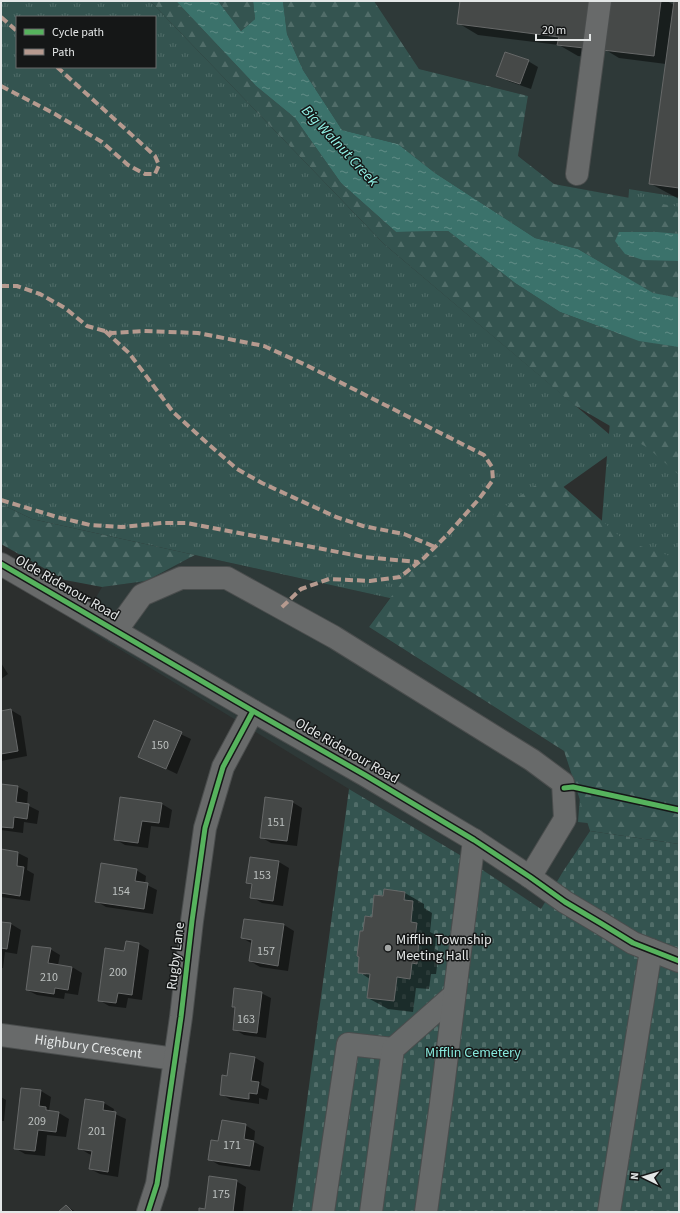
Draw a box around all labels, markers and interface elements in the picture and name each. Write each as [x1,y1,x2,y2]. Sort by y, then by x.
legend [16,16,156,68]
scale bar [536,16,590,42]
text: 20 m [542,22,566,39]
text: Cycle path [52,24,104,41]
text: Path [52,44,75,61]
water label: Big Walnut Creek [297,101,384,192]
street label: Olde Ridenour Road [11,550,123,626]
street label: Olde Ridenour Road [291,713,403,789]
house number: 150 [151,737,169,754]
house number: 151 [267,814,285,831]
house number: 153 [253,867,271,884]
house number: 154 [112,883,130,900]
street label: Rugby Lane [162,921,190,991]
place label: Mifflin Township Meeting Hall [396,930,492,966]
house number: 157 [257,943,275,960]
marker: Mifflin Township Meeting Hall [383,943,393,953]
house number: 200 [109,964,127,981]
house number: 210 [40,969,58,986]
house number: 163 [237,1011,255,1028]
street label: Highbury Crescent [33,1030,143,1064]
park label: Mifflin Cemetery [425,1043,521,1063]
house number: 209 [28,1113,46,1130]
house number: 201 [88,1123,106,1140]
house number: 171 [223,1137,241,1154]
north arrow [624,1157,664,1197]
text: N [627,1172,642,1180]
house number: 175 [212,1186,230,1203]

